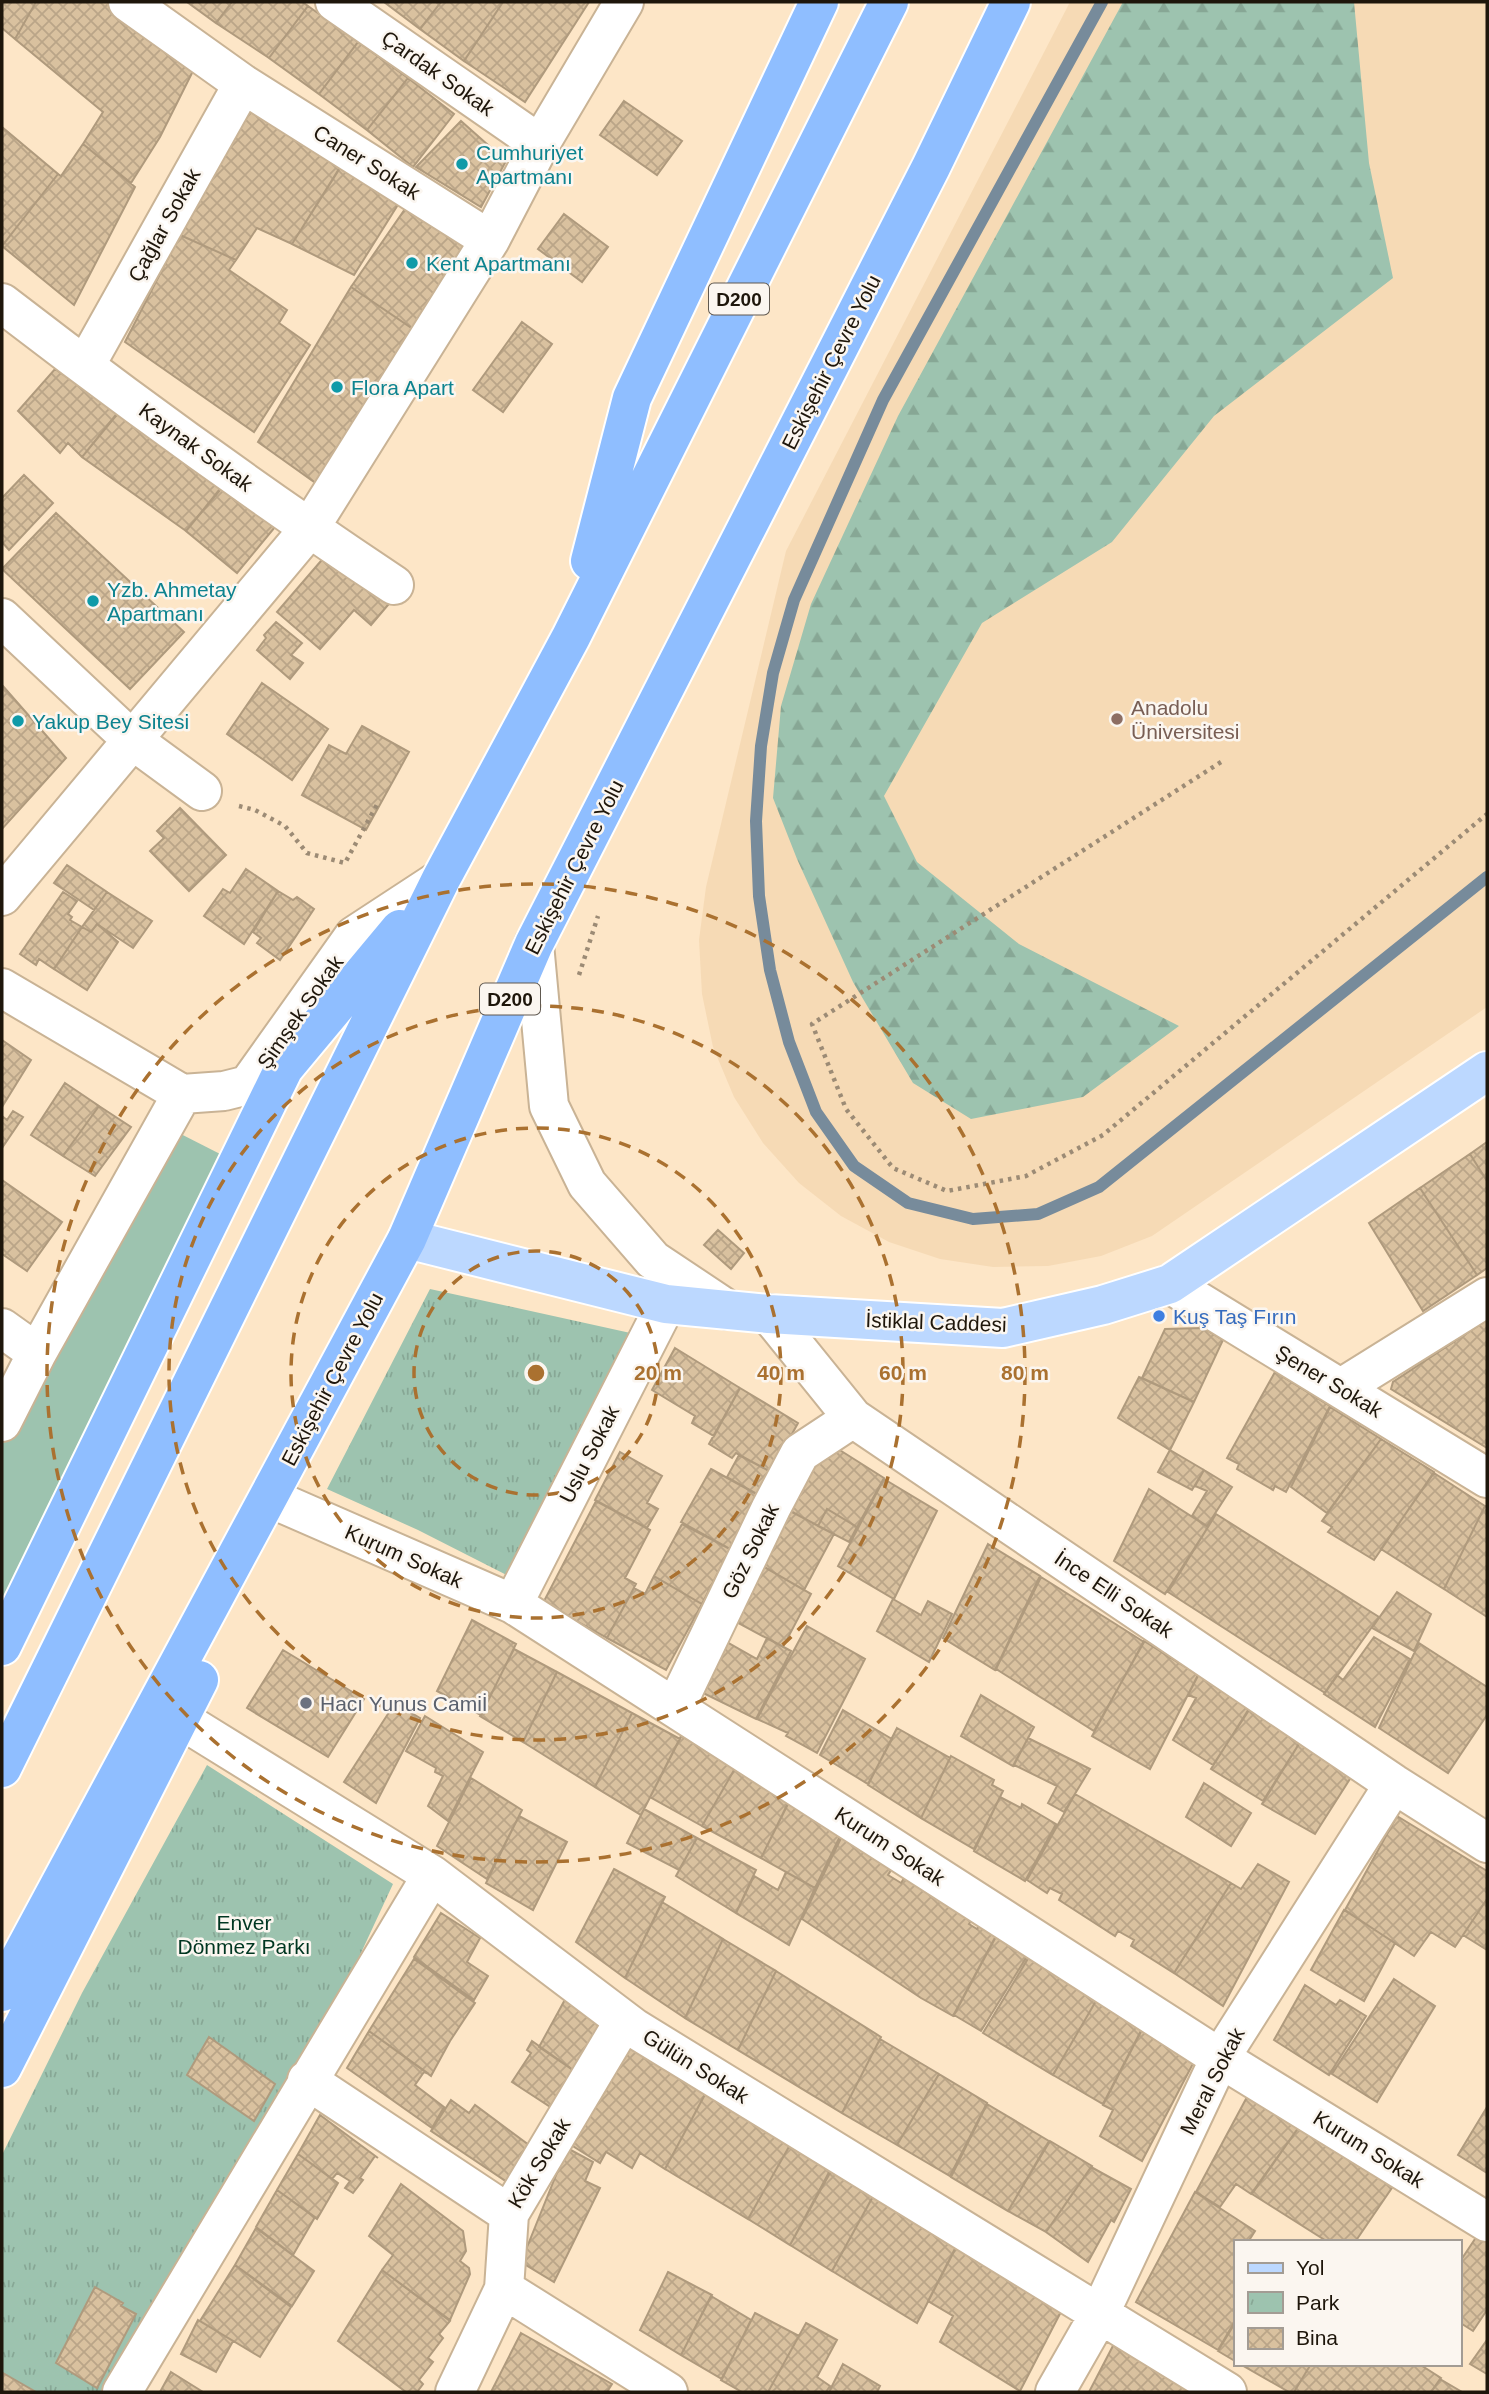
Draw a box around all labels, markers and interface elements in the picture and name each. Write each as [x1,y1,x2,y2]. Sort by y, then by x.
street label: Çardak Sokak [377,26,499,121]
street label: Caner Sokak [309,120,425,204]
place label: Cumhuriyet Apartmanı [476,141,584,188]
marker: Cumhuriyet Apartmanı [454,156,470,172]
street label: Çağlar Sokak [123,164,205,286]
place label: Kent Apartmanı [426,252,571,275]
marker: Kent Apartmanı [404,255,420,271]
street label: Eskişehir Çevre Yolu [777,271,885,453]
road number: D200 [709,284,769,314]
place label: Flora Apart [351,376,454,399]
marker: Flora Apart [329,379,345,395]
street label: Kaynak Sokak [135,398,257,496]
place label: Yzb. Ahmetay Apartmanı [107,578,237,625]
marker: Yzb. Ahmetay Apartmanı [85,593,101,609]
place label: Anadolu Üniversitesi [1131,696,1240,743]
place label: Yakup Bey Sitesi [32,710,189,733]
marker: Anadolu Üniversitesi [1109,711,1125,727]
marker: Yakup Bey Sitesi [10,713,26,729]
street label: Eskişehir Çevre Yolu [520,776,628,958]
street label: Şimşek Sokak [252,951,348,1073]
road number: D200 [480,984,540,1015]
street label: Eskişehir Çevre Yolu [277,1289,387,1469]
place label: Kuş Taş Fırın [1173,1305,1296,1328]
street label: İstiklal Caddesi [865,1308,1007,1336]
marker: Kuş Taş Fırın [1151,1308,1167,1324]
street label: Şener Sokak [1272,1340,1387,1422]
centre of rings [524,1361,548,1385]
text: 20 m [634,1361,682,1384]
text: 40 m [757,1361,805,1384]
text: 60 m [879,1361,927,1384]
text: 80 m [1001,1361,1049,1384]
street label: Uslu Sokak [555,1401,624,1507]
street label: Göz Sokak [717,1499,783,1602]
street label: Kurum Sokak [342,1520,467,1592]
street label: İnce Elli Sokak [1050,1546,1178,1642]
place label: Hacı Yunus Camiİ [320,1692,488,1715]
marker: Hacı Yunus Camiİ [298,1695,314,1711]
street label: Kurum Sokak [831,1802,950,1890]
park label: Enver Dönmez Parkı [177,1911,311,1958]
street label: Meral Sokak [1175,2023,1249,2138]
street label: Gülün Sokak [639,2024,753,2108]
street label: Kurum Sokak [1309,2106,1429,2192]
street label: Kök Sokak [503,2114,575,2212]
legend [1234,2240,1461,2366]
text: Yol [1296,2256,1324,2279]
text: Park [1296,2291,1340,2314]
text: Bina [1296,2326,1338,2349]

